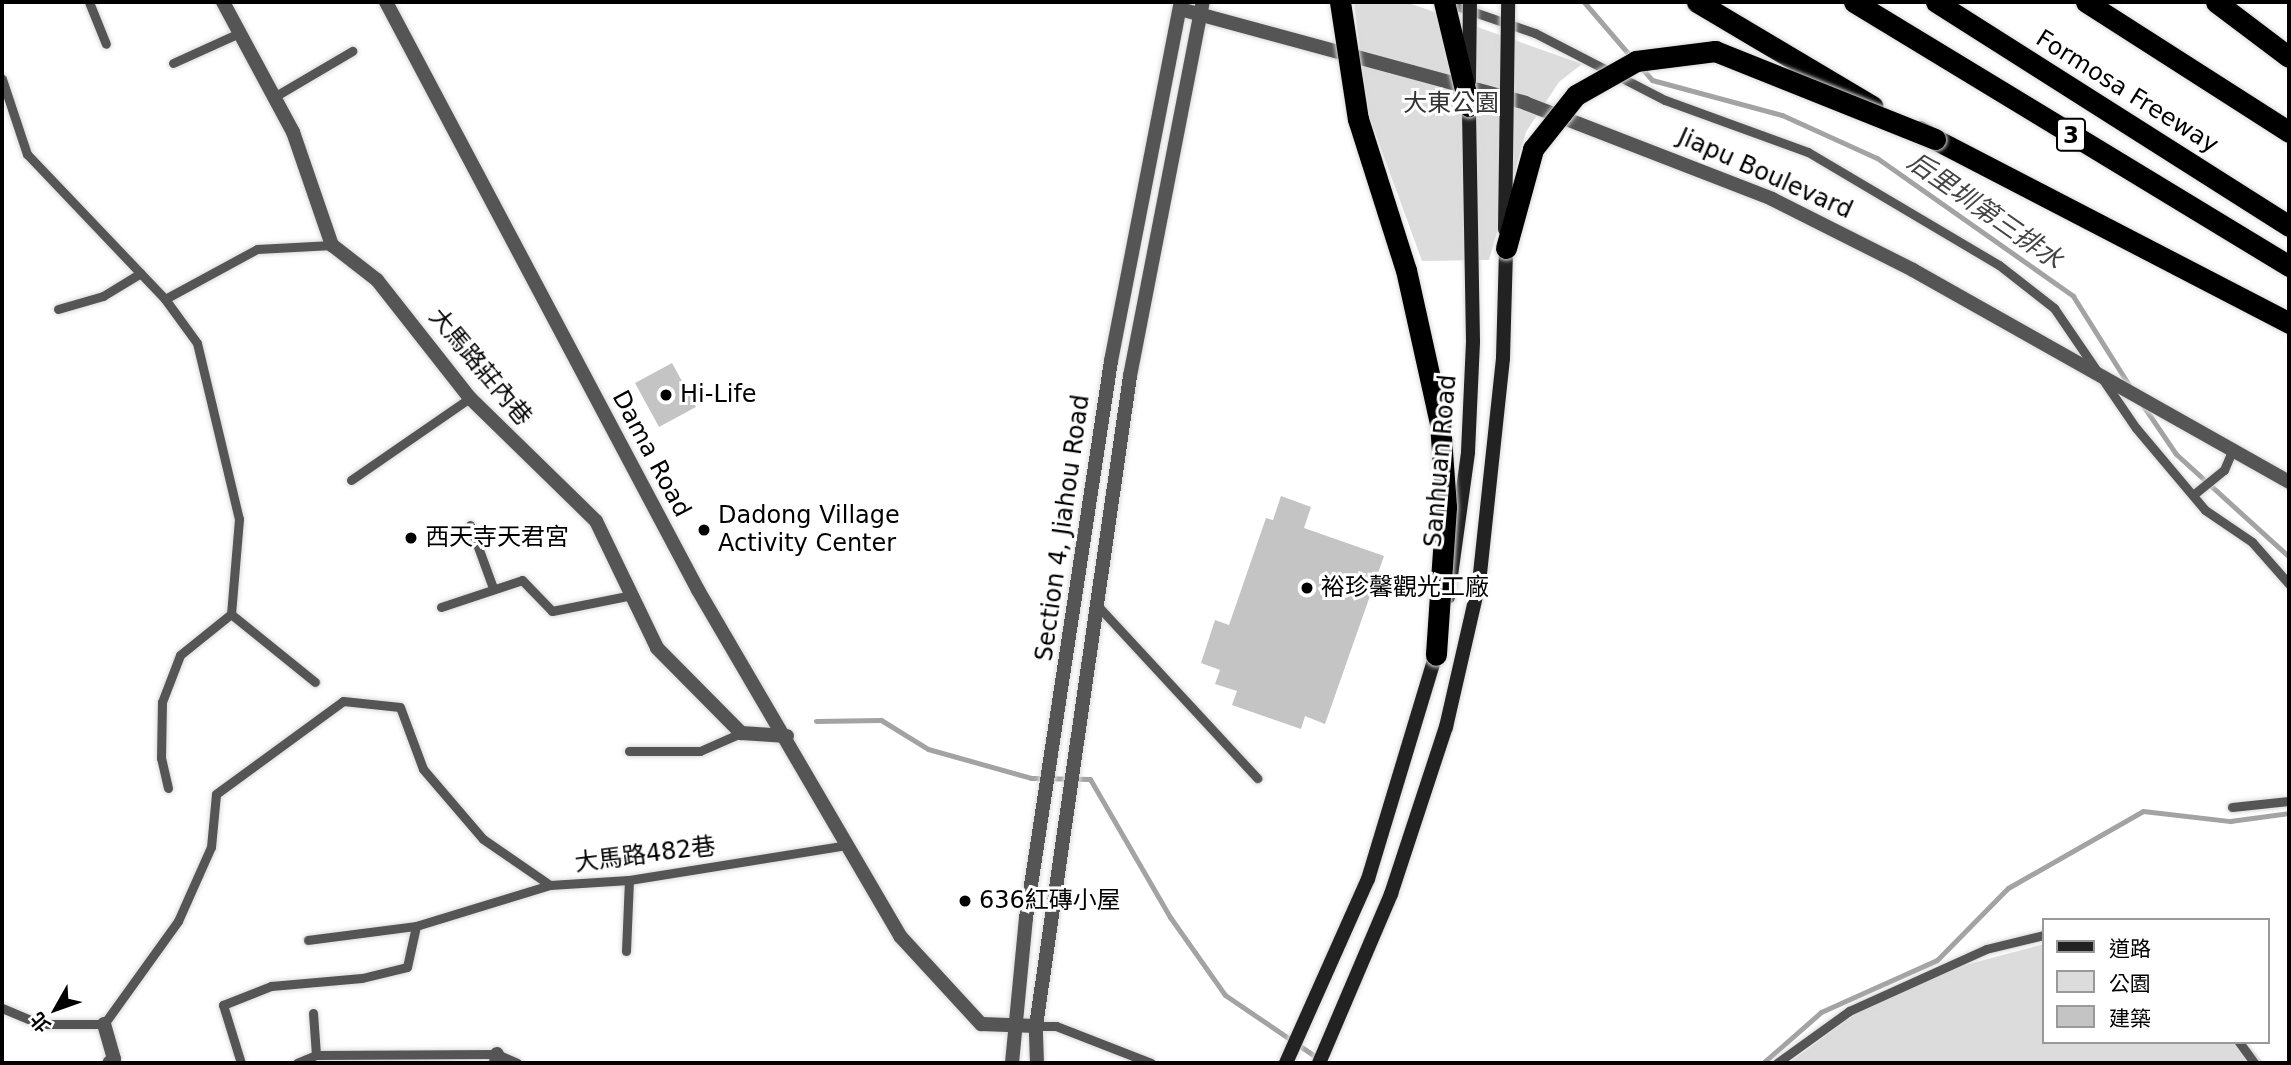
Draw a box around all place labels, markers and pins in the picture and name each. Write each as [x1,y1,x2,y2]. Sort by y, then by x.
place label: Hi-Life [680,381,757,409]
marker: Hi-Life [658,387,674,403]
place label: Dadong Village Activity Center [718,502,900,558]
marker: Dadong Village Activity Center [696,522,712,538]
place label: 西天寺天君宮 [425,524,569,552]
marker: 西天寺天君宮 [403,530,419,546]
place label: 裕珍馨觀光工廠 [1321,574,1489,602]
marker: 裕珍馨觀光工廠 [1299,580,1315,596]
place label: 636紅磚小屋 [979,887,1121,915]
marker: 636紅磚小屋 [957,893,973,909]

